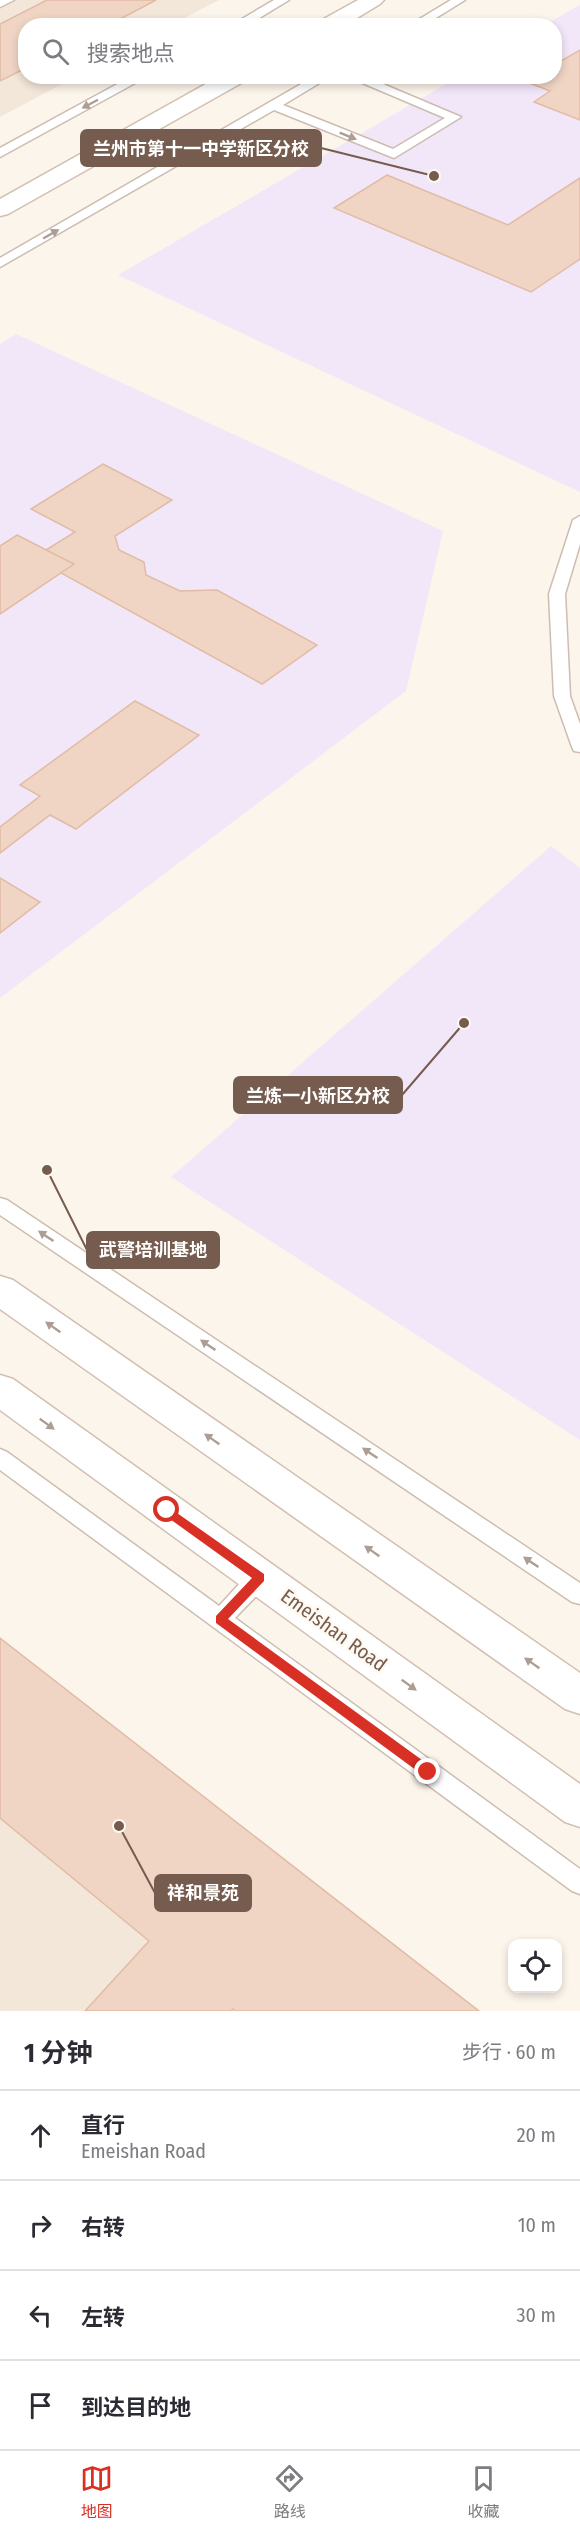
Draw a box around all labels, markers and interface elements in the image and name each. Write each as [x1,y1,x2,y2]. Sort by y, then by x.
search box [18,18,562,84]
icon: search [39,35,72,68]
text: 搜索地点 [87,40,175,67]
one-way arrow [82,99,99,109]
callout: 兰州市第十一中学新区分校 [81,130,321,166]
one-way arrow [339,131,357,141]
text: 兰州市第十一中学新区分校 [93,138,309,160]
one-way arrow [43,229,60,239]
callout: 兰炼一小新区分校 [234,1077,402,1113]
text: 兰炼一小新区分校 [246,1085,390,1107]
one-way arrow [38,1231,54,1242]
callout: 武警培训基地 [87,1232,219,1268]
text: 武警培训基地 [99,1239,207,1261]
one-way arrow [45,1321,61,1333]
one-way arrow [200,1339,216,1351]
one-way arrow [40,1418,55,1430]
one-way arrow [205,1433,221,1445]
one-way arrow [361,1448,378,1459]
route start [153,1496,179,1522]
one-way arrow [365,1545,381,1557]
one-way arrow [524,1556,540,1568]
street label: Emeishan Road [276,1584,392,1676]
one-way arrow [524,1658,540,1669]
one-way arrow [401,1679,417,1691]
route end [414,1758,440,1784]
callout: 祥和景苑 [155,1875,251,1911]
text: 祥和景苑 [167,1882,239,1904]
map controls [508,1939,562,1993]
button: locate [508,1939,562,1993]
text: 1 分钟 [24,2038,92,2069]
text: 步行 · 60 m [462,2040,556,2064]
text: 直行 [81,2112,125,2139]
icon: ahead [24,2119,57,2152]
text: 20 m [517,2123,556,2147]
text: Emeishan Road [81,2139,206,2163]
icon: right [24,2209,57,2242]
text: 10 m [518,2213,556,2237]
text: 右转 [81,2214,125,2241]
icon: left [24,2299,57,2332]
text: 30 m [516,2303,556,2327]
text: 左转 [81,2304,125,2331]
icon: arrive [24,2389,57,2422]
text: 到达目的地 [81,2394,191,2421]
tab: 地图 [80,2462,113,2522]
tab: 路线 [273,2462,306,2522]
tab: 收藏 [467,2462,500,2522]

